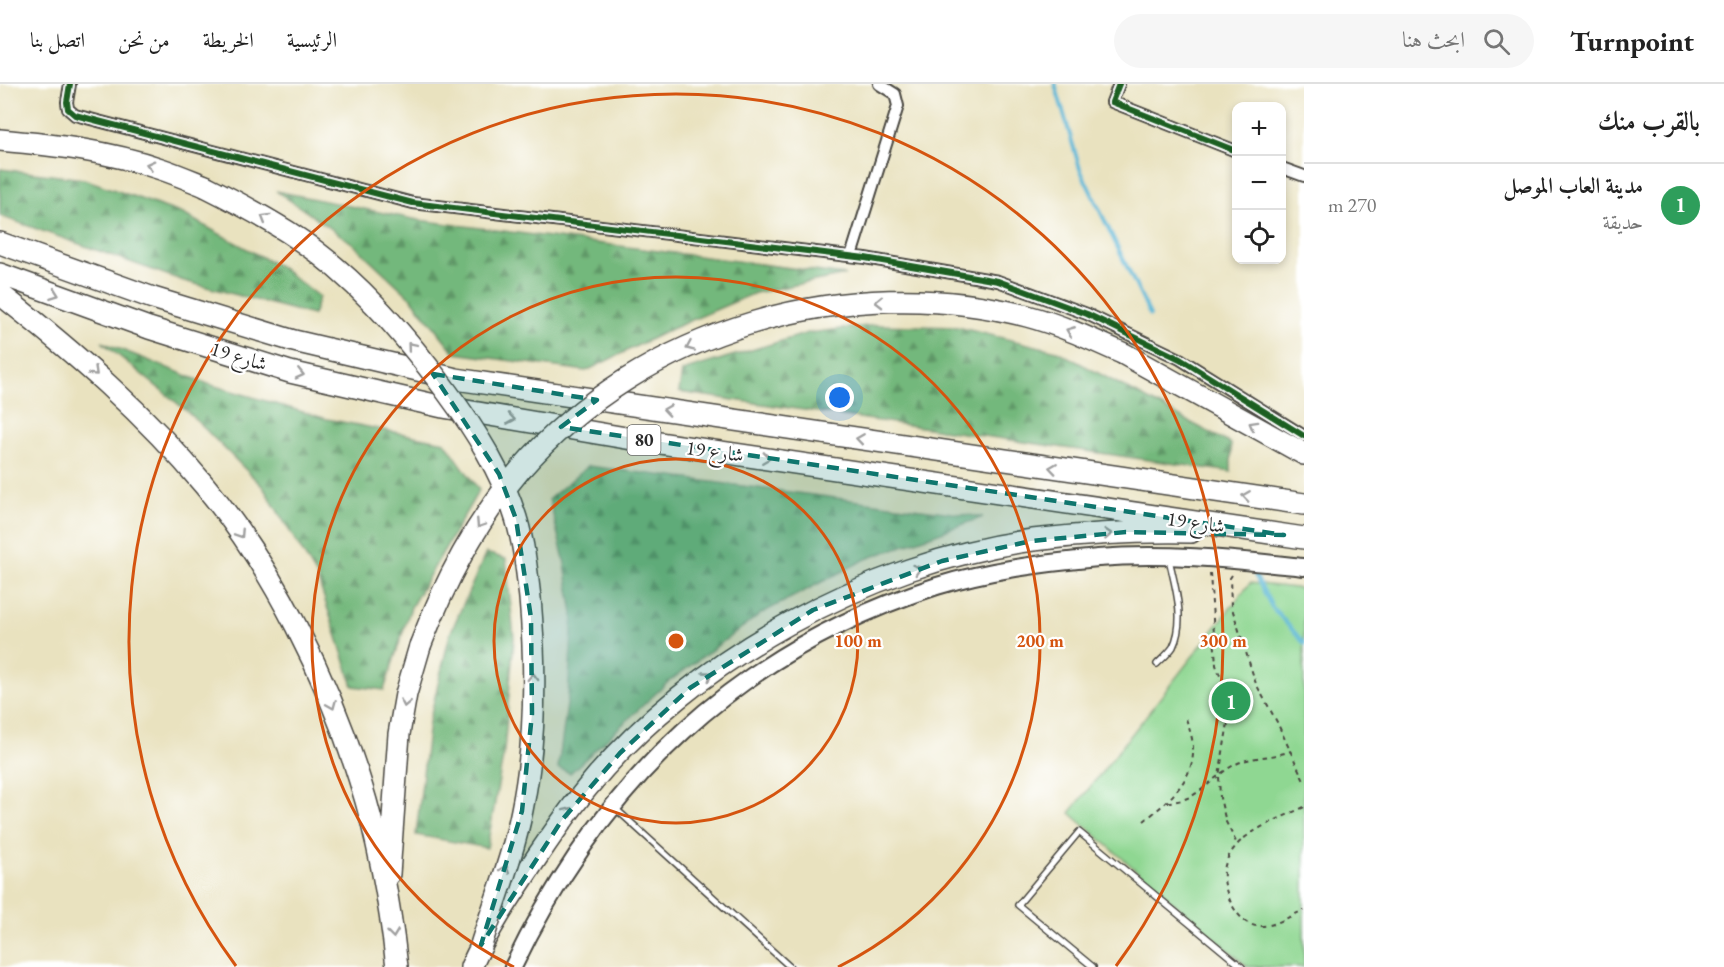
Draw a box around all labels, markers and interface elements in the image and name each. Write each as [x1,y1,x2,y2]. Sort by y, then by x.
search box [1114,14,1534,68]
text: Turnpoint [1570,23,1694,59]
text: ابحث هنا [1402,25,1465,54]
icon: search [1480,25,1513,58]
text: اتصل بنا [30,26,85,53]
text: من نحن [118,26,170,53]
text: الخريطة [203,26,254,53]
text: الرئيسية [287,26,337,53]
map controls [1232,102,1286,264]
button: + [1232,102,1286,156]
text: بالقرب منك [1598,104,1700,138]
button: − [1232,156,1286,210]
one-way arrow [145,160,155,173]
text: مدينة العاب الموصل [1503,171,1643,200]
text: 270 m [1328,192,1376,218]
text: 1 [1675,192,1686,218]
text: حديقة [1603,209,1643,235]
button: locate [1232,210,1286,264]
one-way arrow [261,214,271,226]
one-way arrow [49,287,60,299]
one-way arrow [874,296,883,308]
one-way arrow [1066,326,1077,338]
street label: شارع 19 [206,335,271,382]
one-way arrow [686,339,697,351]
one-way arrow [408,342,419,353]
one-way arrow [86,364,97,375]
one-way arrow [295,367,305,380]
your location [825,383,854,412]
one-way arrow [663,405,672,417]
one-way arrow [507,412,516,424]
one-way arrow [1249,421,1259,432]
road number: 80 [628,425,660,455]
one-way arrow [856,433,866,446]
street label: شارع 19 [684,434,745,473]
one-way arrow [762,452,771,464]
one-way arrow [1049,462,1058,474]
one-way arrow [1241,491,1251,503]
street label: شارع 19 [1165,505,1226,544]
one-way arrow [476,518,488,528]
one-way arrow [233,527,244,538]
one-way arrow [1104,527,1113,540]
one-way arrow [911,564,922,576]
text: 100 m [834,629,882,652]
text: 200 m [1016,629,1064,652]
text: 300 m [1199,629,1247,652]
centre of rings [666,631,686,651]
one-way arrow [701,671,712,682]
one-way arrow [527,672,539,681]
pin: 1 [1212,678,1250,724]
one-way arrow [399,697,412,707]
one-way arrow [325,699,337,710]
one-way arrow [562,807,573,818]
one-way arrow [498,864,511,875]
one-way arrow [386,929,398,938]

